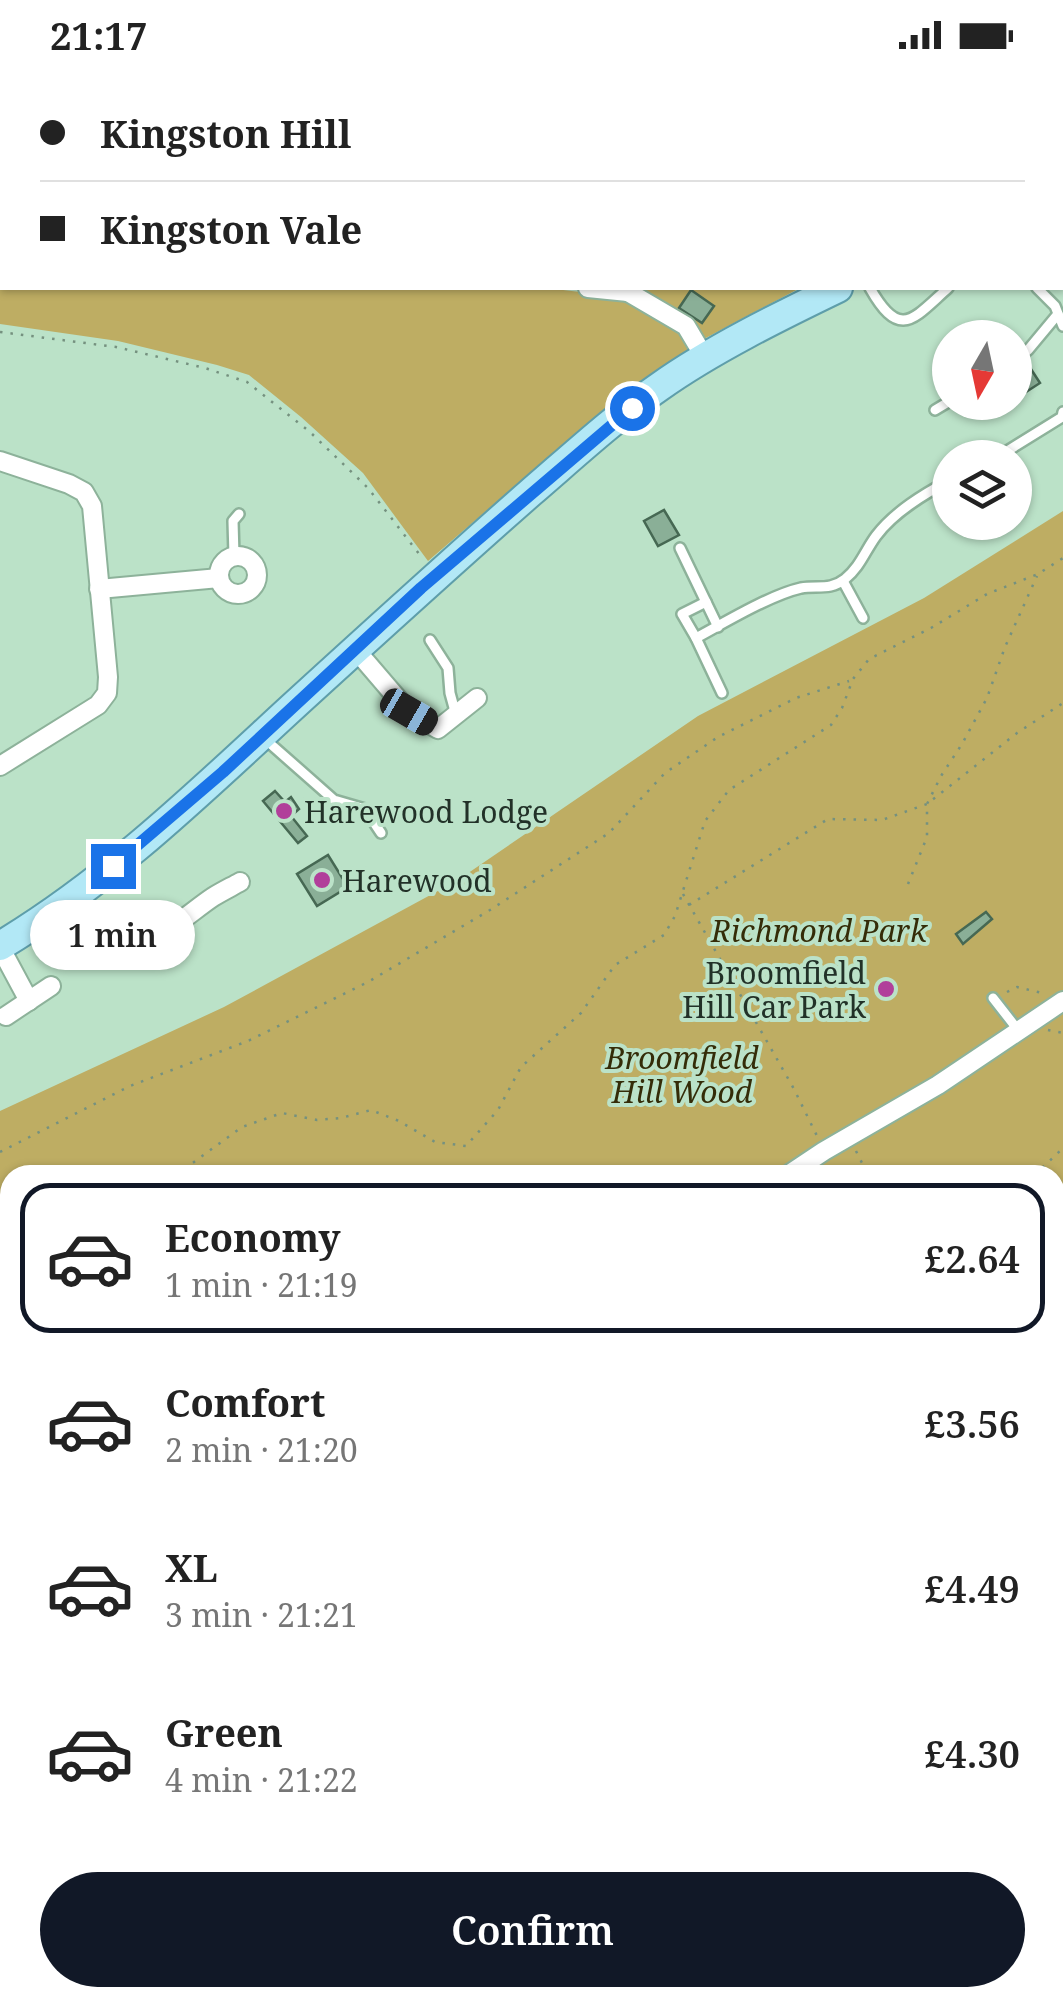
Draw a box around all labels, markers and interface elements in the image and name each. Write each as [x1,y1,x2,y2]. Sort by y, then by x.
text: 21:17 [50,9,147,61]
text: Kingston Hill [100,107,351,159]
text: Kingston Vale [100,203,362,255]
north arrow [932,320,1032,420]
map controls [932,320,1032,540]
route start [610,386,655,431]
button: layers [932,440,1032,540]
car [376,684,442,740]
place label: Harewood Lodge [304,791,548,832]
marker: Harewood Lodge [273,800,295,822]
route end [91,844,136,889]
place label: Harewood [342,860,492,901]
marker: Harewood [311,869,333,891]
callout: 1 min [31,901,196,971]
park label: Richmond Park [710,910,928,951]
text: 1 min [68,913,157,956]
place label: Broomfield Hill Car Park [682,952,866,1027]
marker: Broomfield Hill Car Park [875,978,897,1000]
park label: Broomfield Hill Wood [604,1037,759,1112]
text: Economy [165,1211,341,1263]
icon: car [45,1213,135,1303]
text: £2.64 [924,1232,1020,1284]
text: 1 min · 21:19 [165,1263,358,1306]
text: Comfort [165,1376,325,1428]
icon: car [45,1378,135,1468]
text: £3.56 [924,1397,1020,1449]
text: 2 min · 21:20 [165,1428,358,1471]
text: XL [165,1541,218,1593]
icon: car [45,1543,135,1633]
text: £4.49 [924,1562,1020,1614]
text: 3 min · 21:21 [165,1593,358,1636]
text: Green [165,1706,283,1758]
icon: car [45,1708,135,1798]
text: £4.30 [924,1727,1020,1779]
text: 4 min · 21:22 [165,1758,358,1801]
button: Confirm [40,1872,1025,1987]

